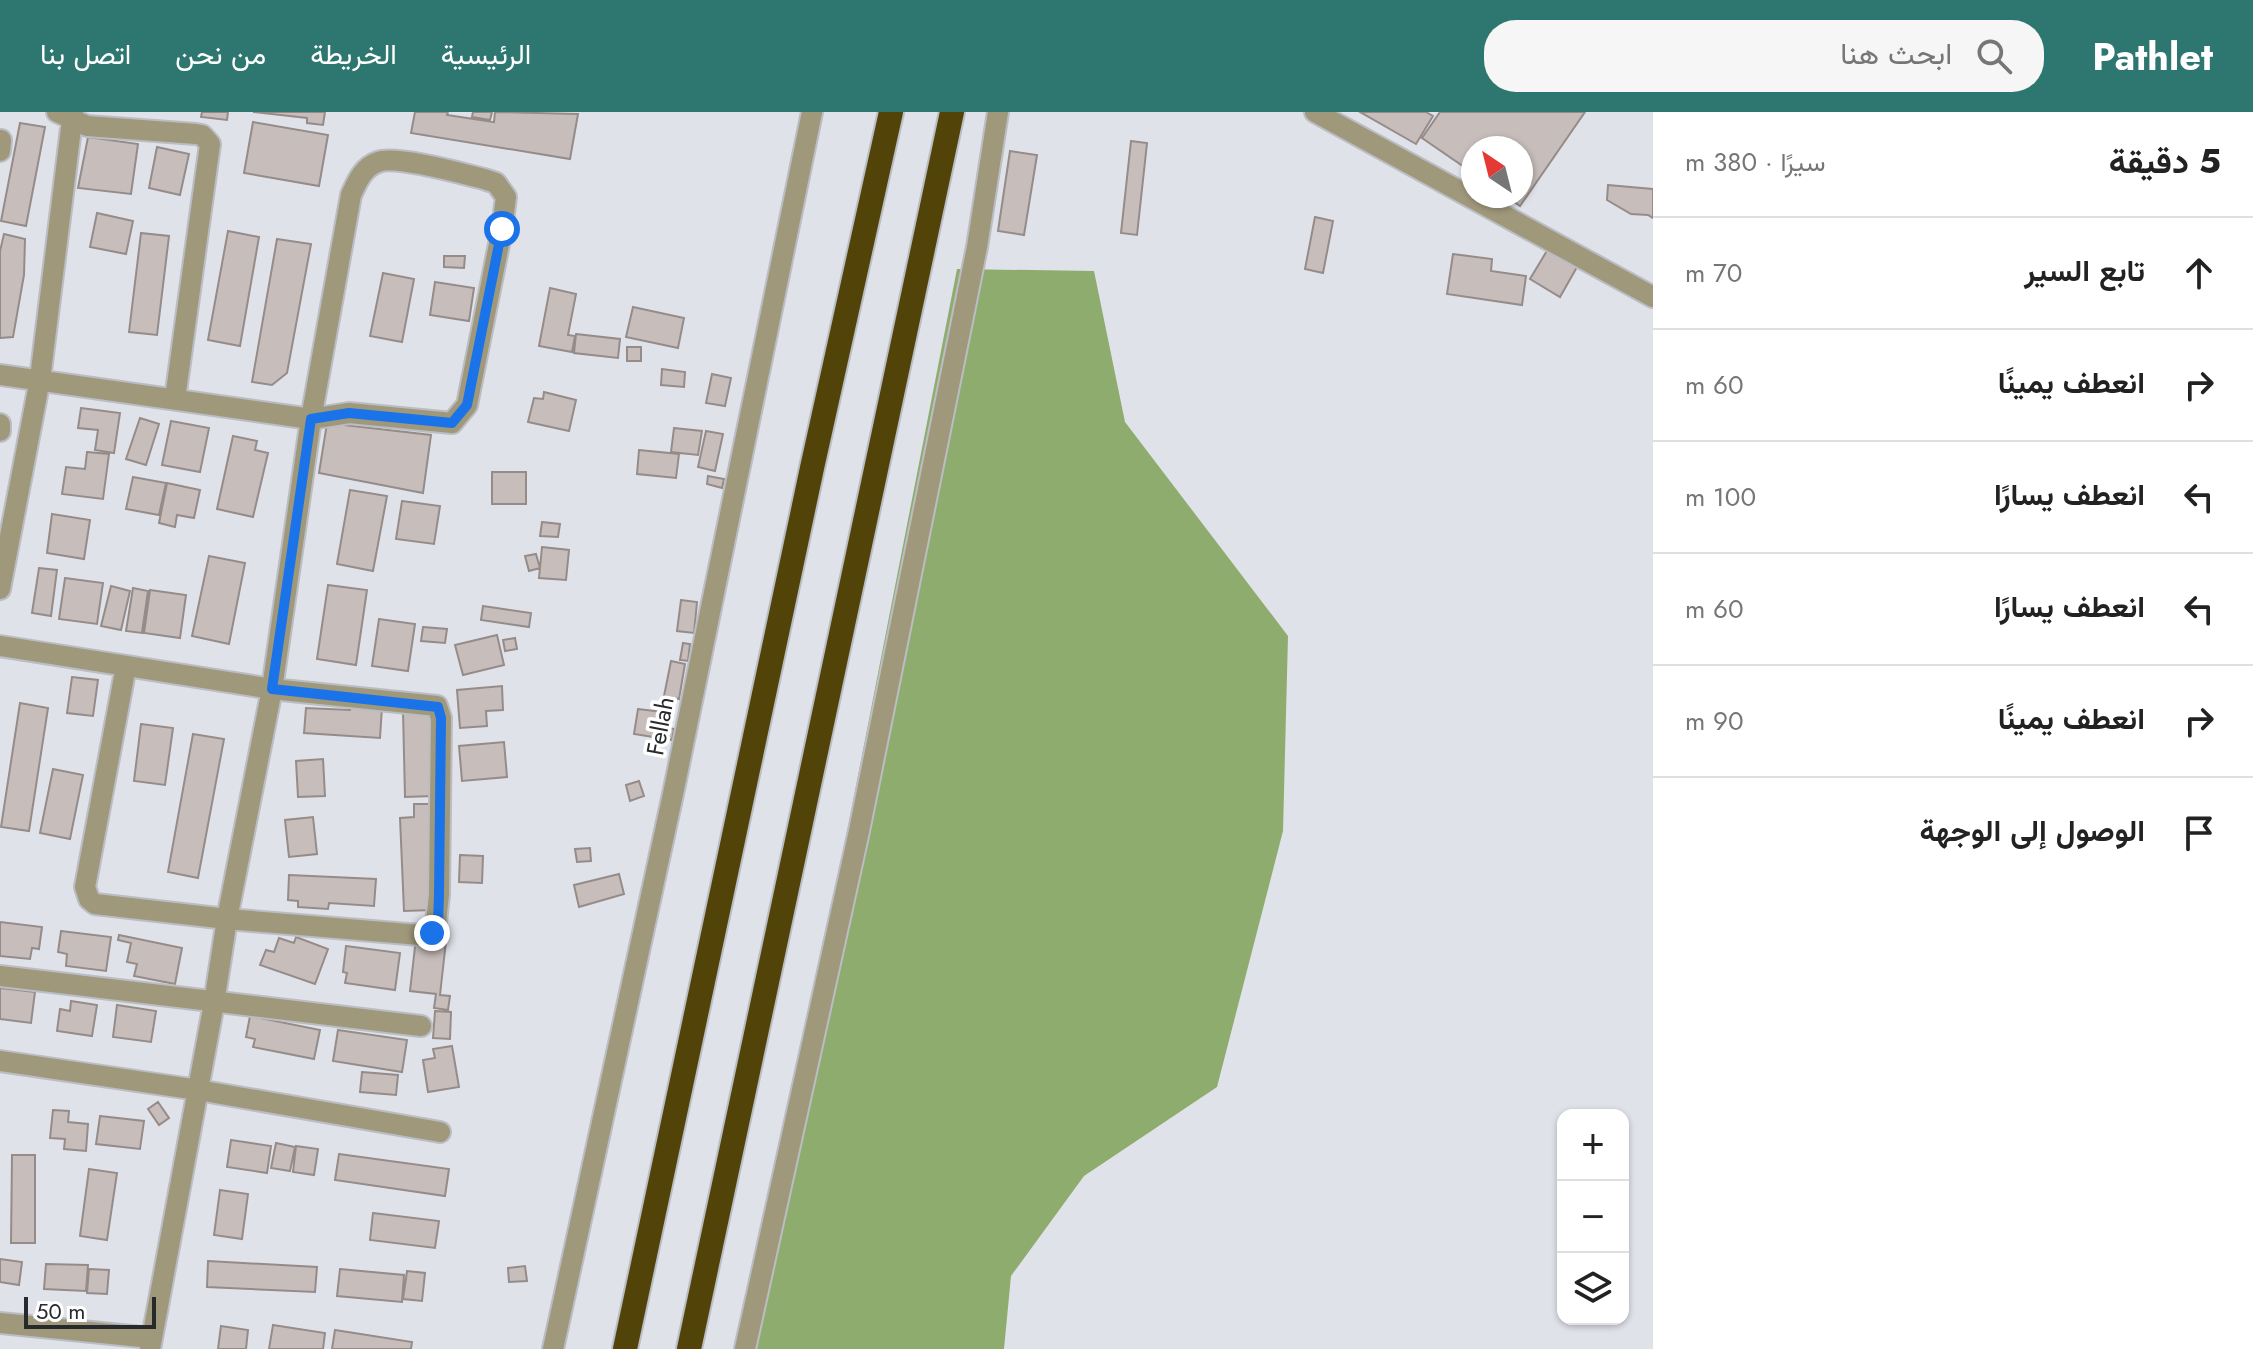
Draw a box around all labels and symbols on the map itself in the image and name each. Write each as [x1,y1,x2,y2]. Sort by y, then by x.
north arrow [1461,136,1533,208]
route start [484,211,520,247]
street label: Fellah [637,694,683,758]
route end [414,915,450,951]
scale bar [24,1293,156,1329]

